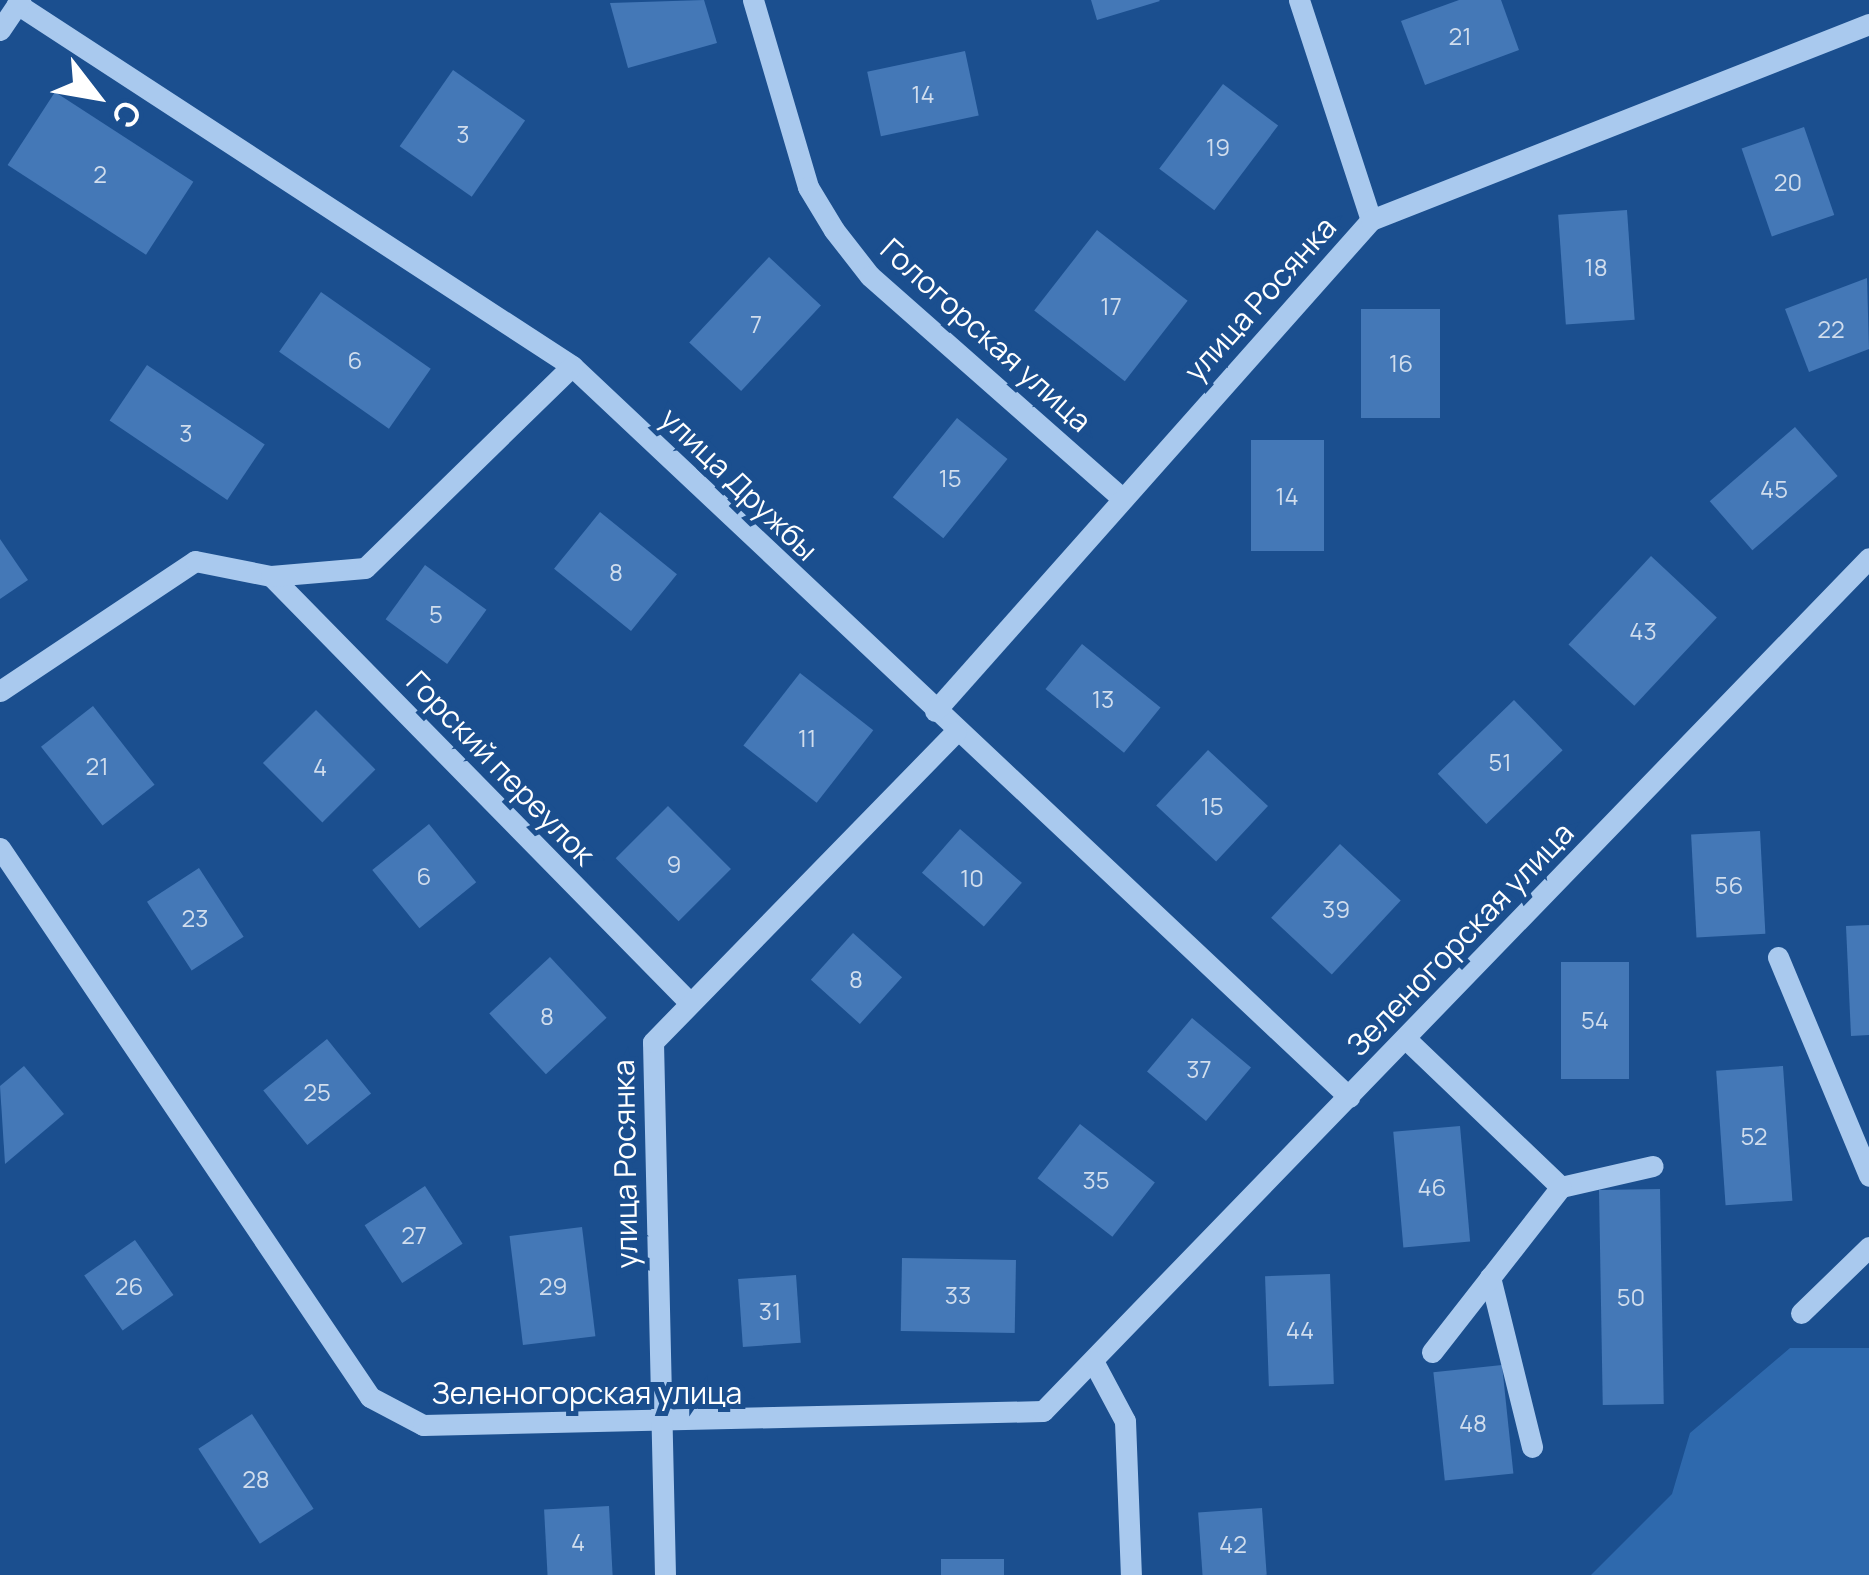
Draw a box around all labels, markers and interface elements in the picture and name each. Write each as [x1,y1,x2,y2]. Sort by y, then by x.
house number: 21 [1448,22,1472,50]
north arrow [36,36,156,156]
house number: 14 [911,80,935,108]
text: С [102,93,153,137]
house number: 3 [456,120,470,148]
house number: 19 [1206,133,1230,161]
house number: 2 [93,160,107,188]
house number: 20 [1774,168,1802,196]
street label: улица Росянка [1177,209,1343,389]
street label: Гологорская улица [873,231,1099,439]
house number: 18 [1584,253,1608,281]
house number: 17 [1100,292,1122,320]
house number: 7 [750,310,762,338]
house number: 22 [1817,315,1845,343]
house number: 6 [348,346,362,374]
house number: 16 [1389,349,1413,377]
street label: улица Дружбы [653,400,825,568]
house number: 3 [179,419,193,447]
house number: 15 [938,464,962,492]
house number: 45 [1760,475,1788,503]
house number: 14 [1275,482,1299,510]
house number: 8 [609,558,623,586]
house number: 5 [429,600,443,628]
house number: 43 [1629,617,1657,645]
street label: Горский переулок [399,664,603,872]
house number: 13 [1092,685,1114,713]
house number: 11 [798,724,816,752]
house number: 51 [1488,748,1512,776]
house number: 21 [85,752,109,780]
house number: 4 [313,753,327,781]
house number: 15 [1200,792,1224,820]
street label: Зеленогорская улица [1339,815,1581,1063]
house number: 9 [667,850,681,878]
house number: 6 [417,862,431,890]
house number: 10 [960,864,984,892]
house number: 56 [1715,871,1743,899]
house number: 39 [1322,895,1350,923]
house number: 23 [182,904,208,932]
house number: 8 [849,965,863,993]
house number: 8 [540,1002,554,1030]
house number: 54 [1581,1006,1609,1034]
house number: 37 [1186,1055,1212,1083]
street label: улица Росянка [605,1059,645,1269]
house number: 25 [303,1078,331,1106]
house number: 52 [1741,1122,1767,1150]
house number: 35 [1082,1166,1110,1194]
house number: 46 [1417,1173,1447,1201]
house number: 27 [401,1221,427,1249]
house number: 26 [115,1272,143,1300]
house number: 29 [539,1272,567,1300]
house number: 33 [945,1281,971,1309]
house number: 50 [1617,1283,1645,1311]
house number: 31 [759,1297,781,1325]
house number: 44 [1286,1316,1314,1344]
street label: Зеленогорская улица [432,1375,742,1411]
house number: 48 [1459,1409,1487,1437]
house number: 28 [242,1465,270,1493]
house number: 4 [571,1528,585,1556]
house number: 42 [1219,1530,1247,1558]

